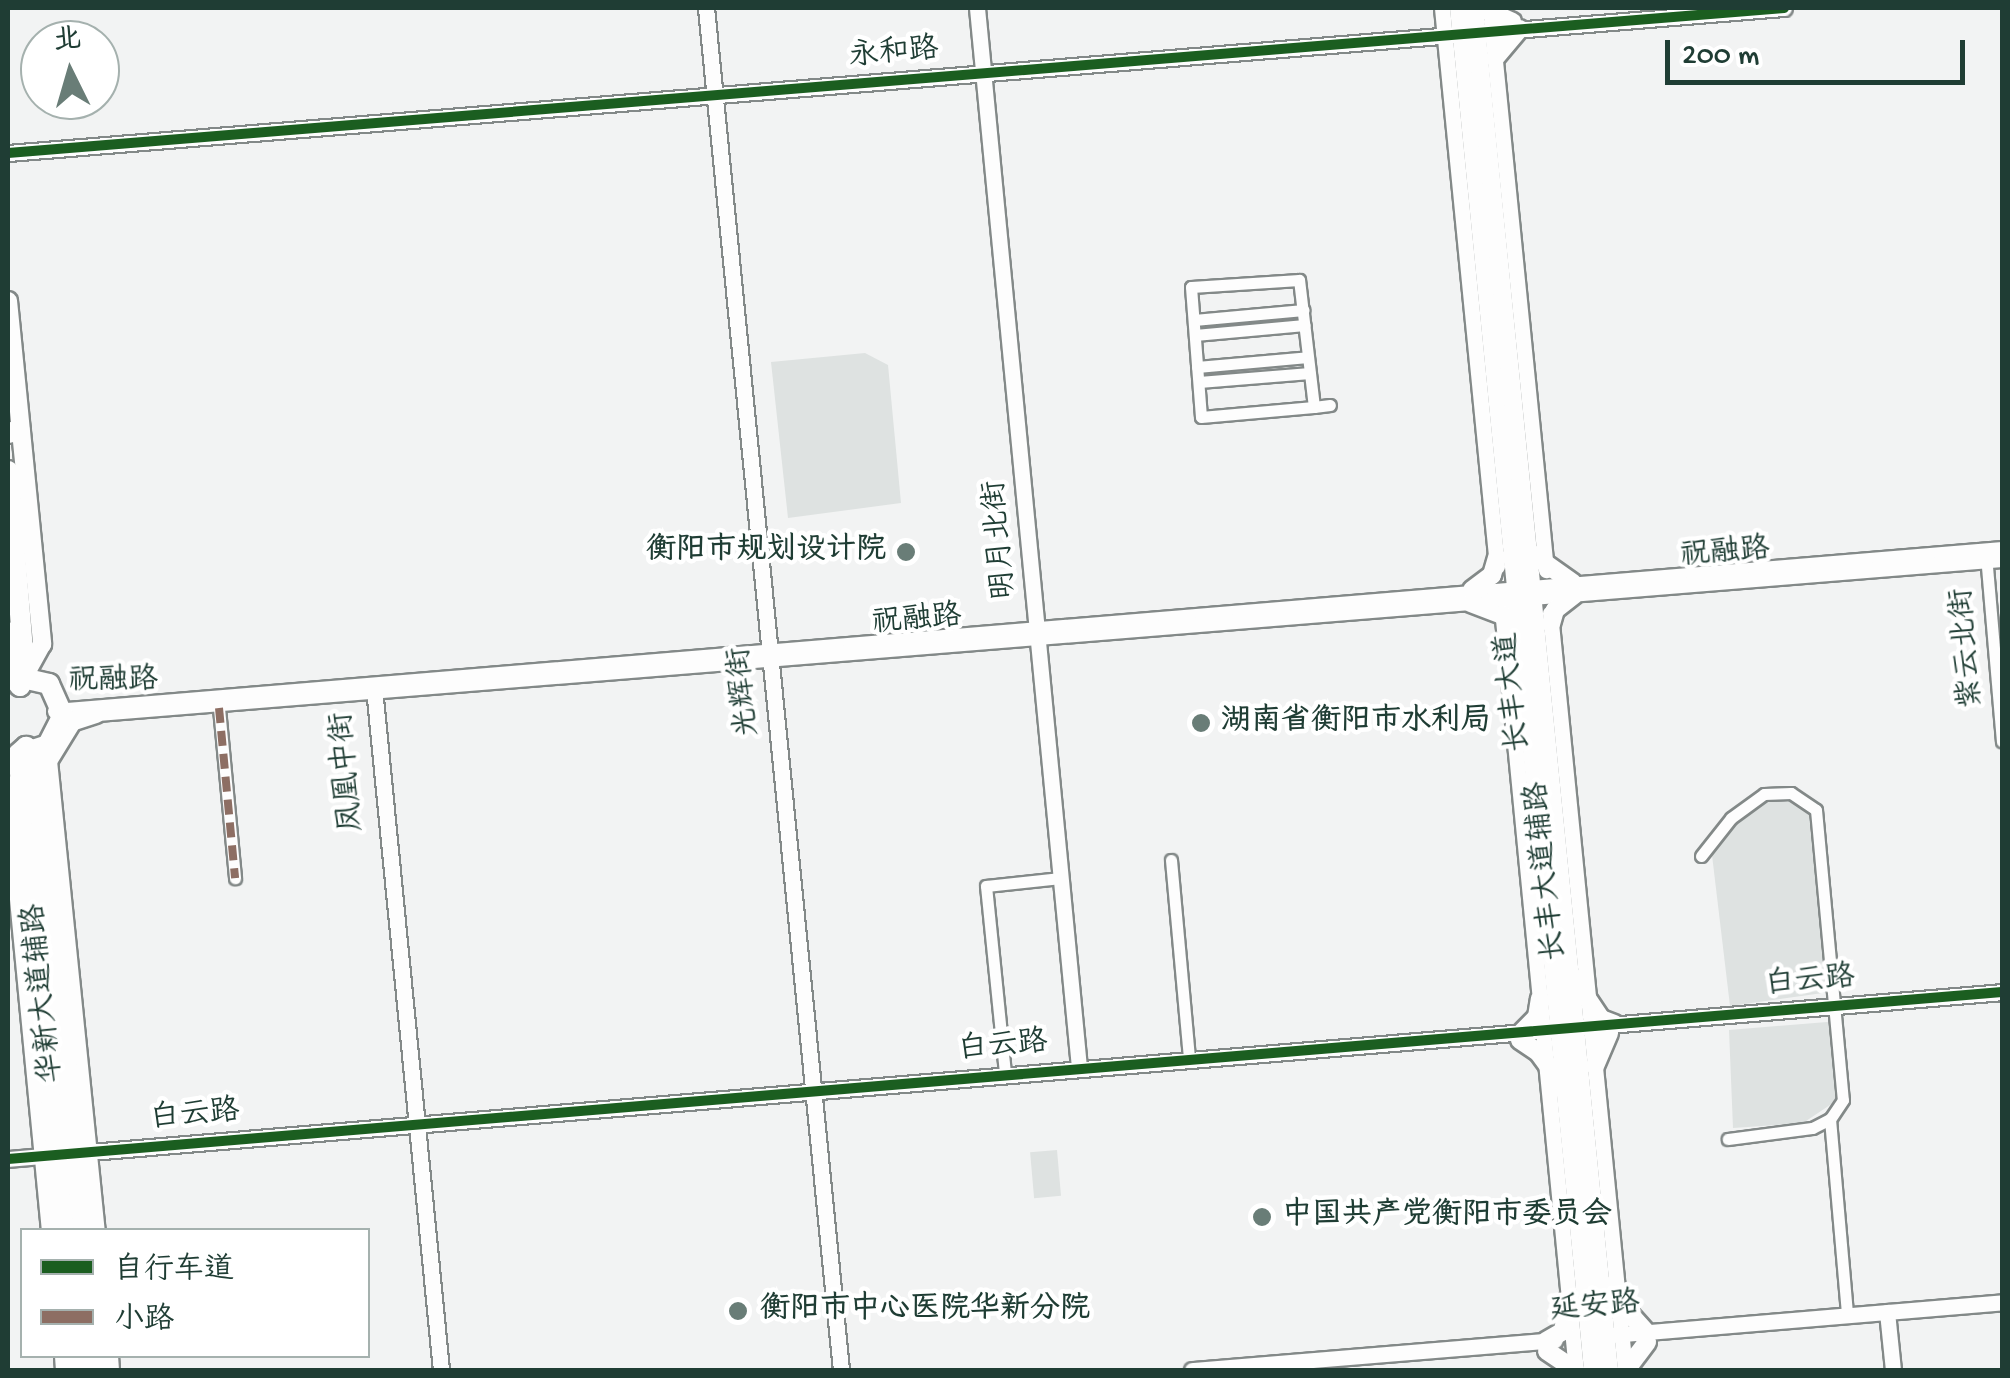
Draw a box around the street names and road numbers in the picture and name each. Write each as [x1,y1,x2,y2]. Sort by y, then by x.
street label: 永和路 [848,33,940,77]
street label: 明月北街 [979,479,1025,601]
street label: 祝融路 [1679,533,1771,577]
street label: 紫云北街 [1946,587,1992,709]
street label: 祝融路 [871,600,963,644]
street label: 长丰大道 [1491,630,1539,754]
street label: 光辉街 [723,645,769,739]
street label: 祝融路 [68,664,158,702]
street label: 凤凰中街 [326,711,372,833]
street label: 长丰大道辅路 [1521,780,1575,962]
street label: 华新大道辅路 [18,902,72,1084]
street label: 白云路 [1764,961,1856,1005]
street label: 白云路 [957,1026,1049,1070]
street label: 白云路 [149,1095,241,1139]
street label: 延安路 [1549,1287,1641,1331]

